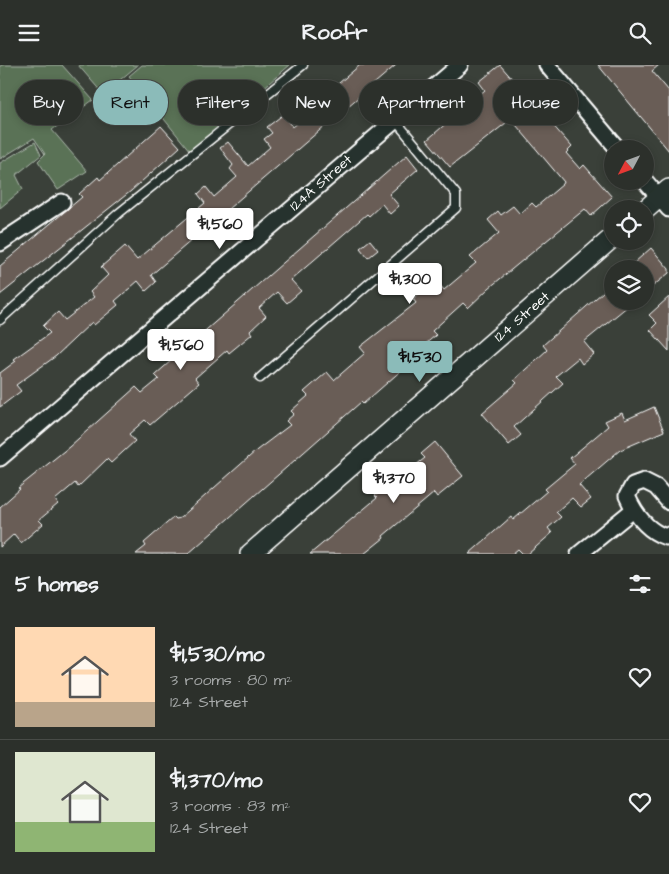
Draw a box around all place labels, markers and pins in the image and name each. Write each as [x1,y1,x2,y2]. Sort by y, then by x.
pin: $1,560 [179,207,261,250]
pin: $1,300 [369,263,451,305]
pin: $1,560 [140,329,222,371]
pin: $1,530 [379,341,461,383]
pin: $1,370 [353,461,435,504]

